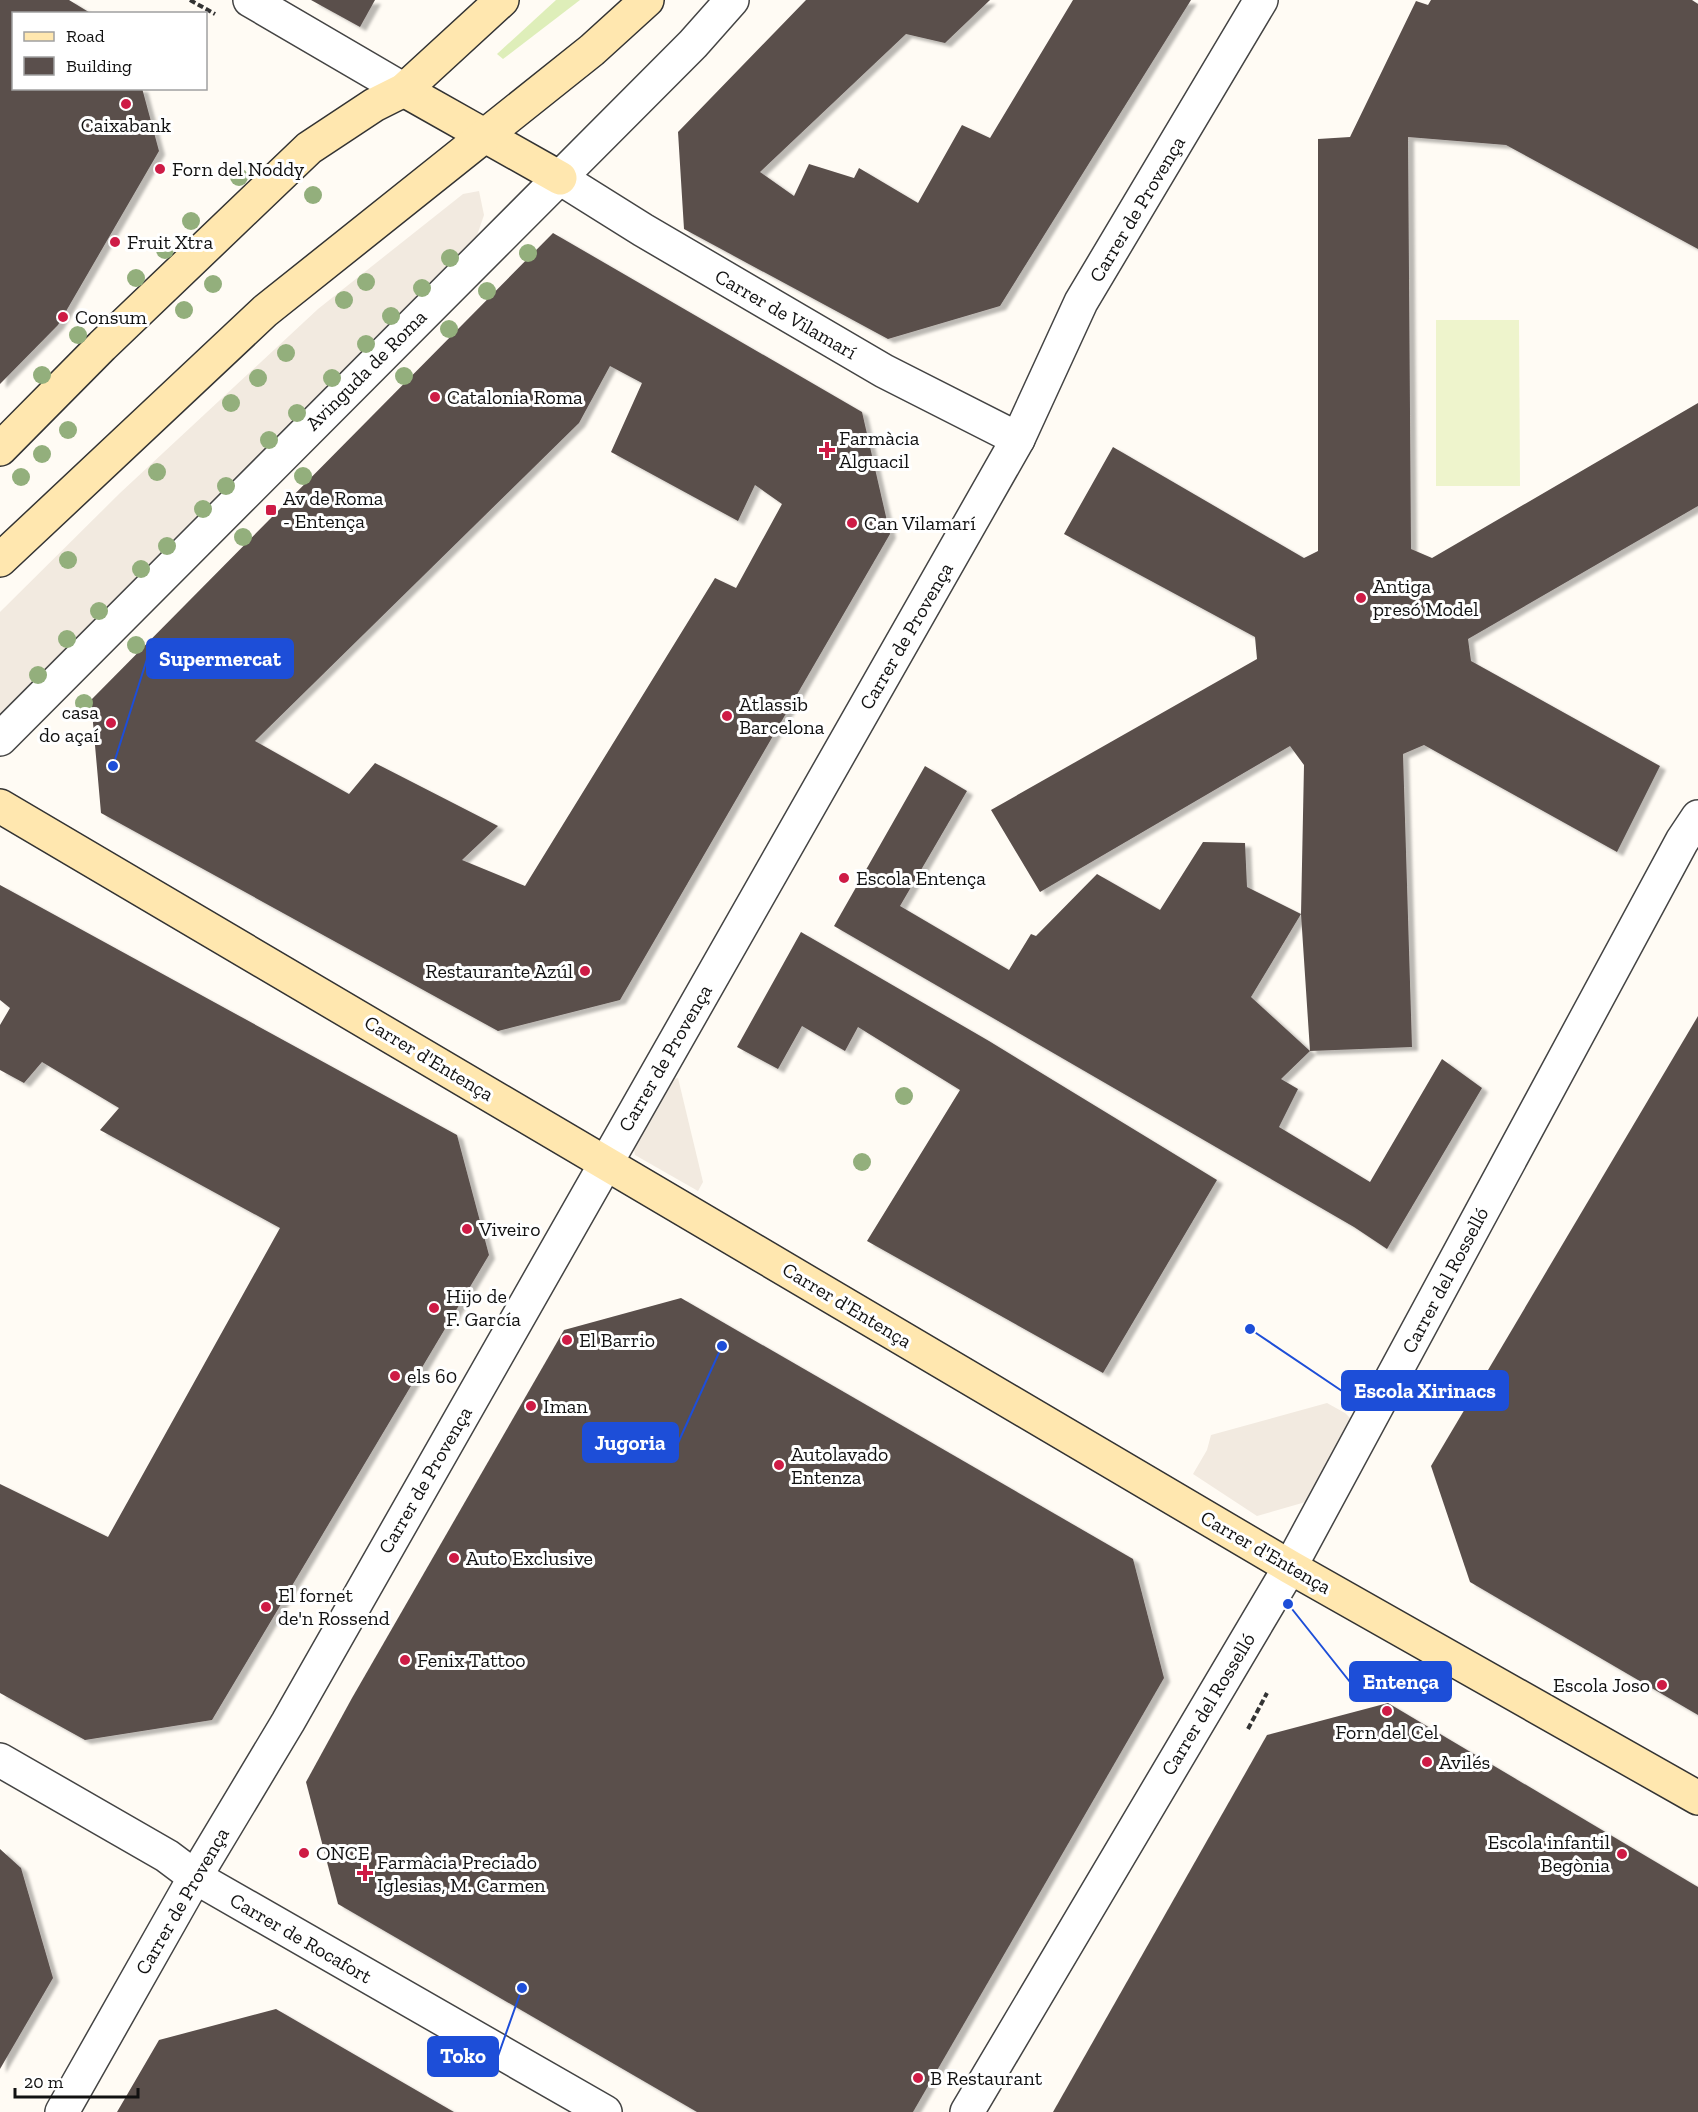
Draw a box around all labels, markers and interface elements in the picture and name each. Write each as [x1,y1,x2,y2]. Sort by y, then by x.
legend [12,12,207,90]
text: Road [66,25,105,47]
text: Building [66,55,132,77]
marker: Caixabank [119,97,133,111]
place label: Caixabank [81,113,172,137]
street label: Carrer de Provença [1084,131,1190,286]
place label: Forn del Noddy [172,157,305,181]
marker: Forn del Noddy [153,162,167,176]
place label: Fruit Xtra [127,230,213,254]
marker: Fruit Xtra [108,235,122,249]
street label: Carrer de Vilamarí [711,264,861,365]
street label: Avinguda de Roma [301,304,432,435]
place label: Consum [75,305,148,329]
marker: Consum [56,310,70,324]
place label: Catalonia Roma [447,385,583,409]
marker: Catalonia Roma [428,390,442,404]
place label: Farmàcia Alguacil [839,426,920,473]
marker: Farmàcia Alguacil [820,443,834,457]
place label: Av de Roma - Entença [283,486,384,533]
marker: Av de Roma - Entença [264,503,278,517]
place label: Can Vilamarí [864,511,976,535]
marker: Can Vilamarí [845,516,859,530]
street label: Carrer de Provença [854,558,958,714]
place label: Antiga presó Model [1373,574,1479,621]
marker: Antiga presó Model [1354,591,1368,605]
callout: Supermercat [147,639,293,678]
text: Supermercat [159,646,282,671]
place label: Atlassib Barcelona [739,692,825,739]
place label: casa do açaí [39,700,99,747]
marker: Atlassib Barcelona [720,709,734,723]
marker: casa do açaí [104,716,118,730]
place label: Escola Entença [856,866,986,890]
marker: Escola Entença [837,871,851,885]
place label: Restaurante Azúl [425,959,573,983]
marker: Restaurante Azúl [578,964,592,978]
street label: Carrer de Provença [613,980,717,1136]
street label: Carrer d'Entença [360,1010,498,1106]
street label: Carrer del Rosselló [1396,1203,1494,1357]
place label: Viveiro [478,1217,540,1241]
marker: Viveiro [460,1222,474,1236]
street label: Carrer d'Entença [778,1257,916,1353]
place label: Hijo de F. García [446,1284,521,1331]
marker: Hijo de F. García [427,1301,441,1315]
place label: El Barrio [579,1328,655,1352]
marker: El Barrio [560,1333,574,1347]
place label: els 60 [407,1364,457,1388]
marker: els 60 [388,1369,402,1383]
callout: Escola Xirinacs [1342,1371,1508,1410]
text: Escola Xirinacs [1354,1378,1496,1403]
place label: Iman [543,1394,588,1418]
marker: Iman [524,1399,538,1413]
street label: Carrer de Provença [373,1402,477,1558]
callout: Jugoria [583,1423,678,1462]
text: Jugoria [594,1430,666,1455]
place label: Autolavado Entenza [791,1442,888,1489]
marker: Autolavado Entenza [772,1458,786,1472]
street label: Carrer d'Entença [1197,1505,1336,1599]
place label: Auto Exclusive [466,1546,593,1570]
marker: Auto Exclusive [447,1551,461,1565]
place label: El fornet de'n Rossend [278,1583,390,1630]
marker: El fornet de'n Rossend [259,1600,273,1614]
street label: Carrer del Rosselló [1156,1628,1260,1780]
place label: Fenix Tattoo [417,1648,526,1672]
marker: Fenix Tattoo [398,1653,412,1667]
callout: Entença [1350,1662,1451,1701]
text: Entença [1363,1669,1440,1694]
place label: Escola Joso [1553,1673,1650,1697]
marker: Escola Joso [1655,1678,1669,1692]
marker: Forn del Cel [1380,1704,1394,1718]
place label: Forn del Cel [1335,1720,1439,1744]
place label: Avilés [1439,1750,1490,1774]
marker: Avilés [1420,1755,1434,1769]
street label: Carrer de Provença [130,1823,234,1979]
place label: Escola infantil Begònia [1488,1830,1610,1877]
place label: ONCE [316,1841,370,1865]
marker: ONCE [297,1846,311,1860]
marker: Escola infantil Begònia [1615,1847,1629,1861]
place label: Farmàcia Preciado Iglesias, M. Carmen [377,1850,546,1897]
marker: Farmàcia Preciado Iglesias, M. Carmen [358,1866,372,1880]
street label: Carrer de Rocafort [226,1888,377,1989]
callout: Toko [428,2037,498,2076]
text: Toko [440,2043,486,2068]
scale bar [15,2061,138,2099]
place label: B Restaurant [930,2066,1043,2090]
text: 20 m [24,2071,64,2093]
marker: B Restaurant [911,2071,925,2085]

